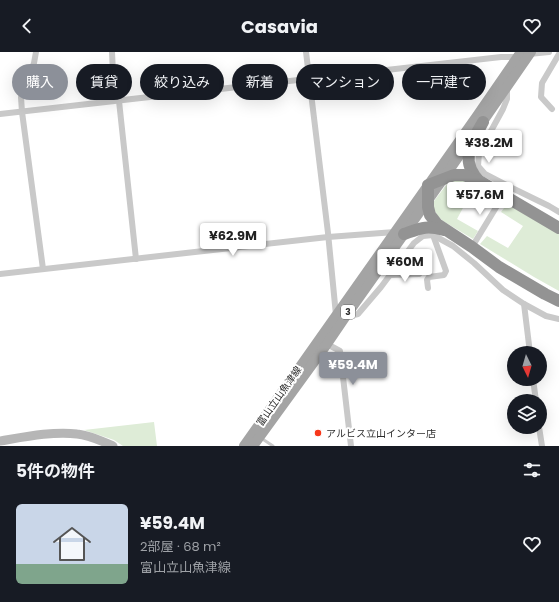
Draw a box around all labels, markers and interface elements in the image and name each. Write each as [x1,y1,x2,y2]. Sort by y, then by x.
text: Casavia [241,14,318,39]
icon: back [16,15,38,37]
icon: heart [521,15,543,37]
chip: 購入 [12,64,68,100]
chip: 賃貸 [76,64,132,100]
chip: 絞り込み [140,64,224,100]
chip: 新着 [232,64,288,100]
chip: マンション [296,64,394,100]
chip: 一戸建て [402,64,486,100]
pin: ¥38.2M [456,130,522,164]
text: ¥38.2M [465,133,513,152]
pin: ¥57.6M [447,182,513,216]
text: ¥57.6M [456,185,504,204]
pin: ¥62.9M [200,223,266,257]
text: ¥62.9M [209,226,257,245]
pin: ¥60M [381,249,429,283]
text: ¥60M [386,252,424,271]
road number: 3 [341,305,355,319]
north arrow [507,346,547,386]
map controls [507,346,547,434]
pin: ¥59.4M [320,352,386,386]
text: ¥59.4M [328,355,378,374]
street label: 富山立山魚津線 [253,363,305,429]
button: layers [507,394,547,434]
place label: アルビス立山インター店 [326,426,436,441]
marker: アルビス立山インター店 [313,428,323,438]
text: 5件の物件 [16,459,95,483]
icon: filters [521,459,543,481]
text: ¥59.4M [140,511,205,535]
icon: home [48,520,96,568]
icon: heart [521,533,543,555]
text: 2部屋 · 68 m² [140,537,221,556]
text: 富山立山魚津線 [140,558,231,577]

